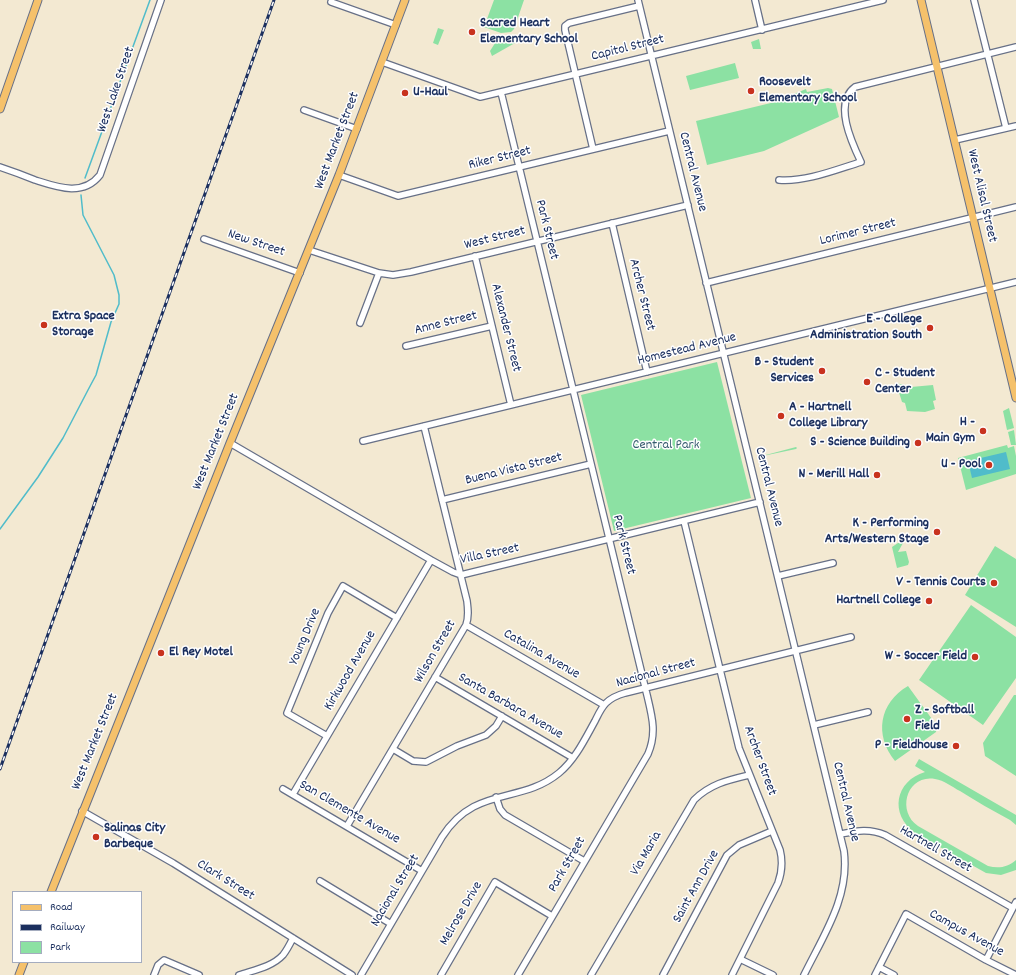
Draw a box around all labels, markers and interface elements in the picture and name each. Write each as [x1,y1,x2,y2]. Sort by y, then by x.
place label: Sacred Heart Elementary School [480,16,578,48]
marker: Sacred Heart Elementary School [467,27,477,37]
street label: Capitol Street [590,32,666,66]
street label: West Lake Street [94,45,140,135]
place label: Roosevelt Elementary School [759,75,857,108]
place label: U-Haul [413,85,448,101]
marker: Roosevelt Elementary School [746,86,756,96]
marker: U-Haul [400,88,410,98]
street label: West Market Street [312,90,364,192]
street label: Central Avenue [674,131,710,213]
street label: Riker Street [467,143,533,175]
street label: West Alisal Street [962,148,1000,244]
street label: Park Street [530,198,562,262]
street label: Lorimer Street [818,215,898,251]
street label: West Street [463,223,527,255]
street label: New Street [225,226,287,262]
street label: Archer Street [624,257,658,333]
street label: Alexander Street [486,282,524,374]
street label: Anne Street [413,308,479,340]
place label: Extra Space Storage [52,309,115,342]
place label: E - College Administration South [810,312,922,344]
marker: Extra Space Storage [39,320,49,330]
marker: E - College Administration South [925,323,935,333]
street label: Homestead Avenue [636,330,738,370]
place label: B - Student Services [754,355,814,388]
marker: B - Student Services [817,366,827,376]
place label: C - Student Center [875,366,935,398]
marker: C - Student Center [862,377,872,387]
street label: West Market Street [190,391,244,493]
place label: A - Hartnell College Library [789,400,867,432]
marker: A - Hartnell College Library [776,411,786,421]
place label: H - Main Gym [926,415,975,448]
marker: H - Main Gym [978,426,988,436]
place label: S - Science Building [810,435,910,451]
park label: Central Park [633,438,699,454]
marker: S - Science Building [913,438,923,448]
street label: Central Avenue [750,446,786,528]
street label: Buena Vista Street [464,450,564,490]
place label: U - Pool [941,457,981,473]
marker: U - Pool [984,460,994,470]
place label: N - Merill Hall [798,467,869,483]
marker: N - Merill Hall [872,470,882,480]
street label: Park Street [607,513,639,577]
place label: K - Performing Arts/Western Stage [825,516,929,548]
marker: K - Performing Arts/Western Stage [932,527,942,537]
street label: Villa Street [459,541,521,569]
place label: V - Tennis Courts [896,575,986,591]
marker: V - Tennis Courts [989,578,999,588]
place label: Hartnell College [836,593,921,609]
marker: Hartnell College [924,596,934,606]
street label: Young Drive [287,606,325,668]
street label: Wilson Street [411,618,461,686]
street label: Catalina Avenue [500,626,582,684]
street label: Kirkwood Avenue [321,628,381,714]
place label: El Rey Motel [169,645,233,661]
marker: El Rey Motel [156,648,166,658]
place label: W - Soccer Field [885,649,967,665]
marker: W - Soccer Field [970,652,980,662]
street label: Nacional Street [614,655,698,693]
street label: Santa Barbara Avenue [455,670,565,744]
street label: West Market Street [69,691,123,793]
place label: Z - Softball Field [915,703,974,736]
marker: Z - Softball Field [902,714,912,724]
street label: Archer Street [739,724,779,798]
place label: P - Fieldhouse [875,738,948,754]
marker: P - Fieldhouse [951,741,961,751]
street label: Central Avenue [828,760,862,844]
street label: San Clemente Avenue [295,777,403,849]
place label: Salinas City Barbeque [104,821,165,854]
street label: Hartnell Street [896,823,974,877]
street label: Via Maria [628,829,666,879]
marker: Salinas City Barbeque [91,832,101,842]
street label: Park Street [545,834,591,896]
street label: Saint Ann Drive [670,848,724,926]
street label: Nacional Street [368,852,424,930]
street label: Clark Street [193,857,257,905]
street label: Melrose Drive [437,879,487,949]
legend [12,891,142,963]
text: Road [50,899,72,916]
street label: Campus Avenue [926,907,1006,961]
text: Railway [50,919,85,936]
text: Park [50,939,70,956]

